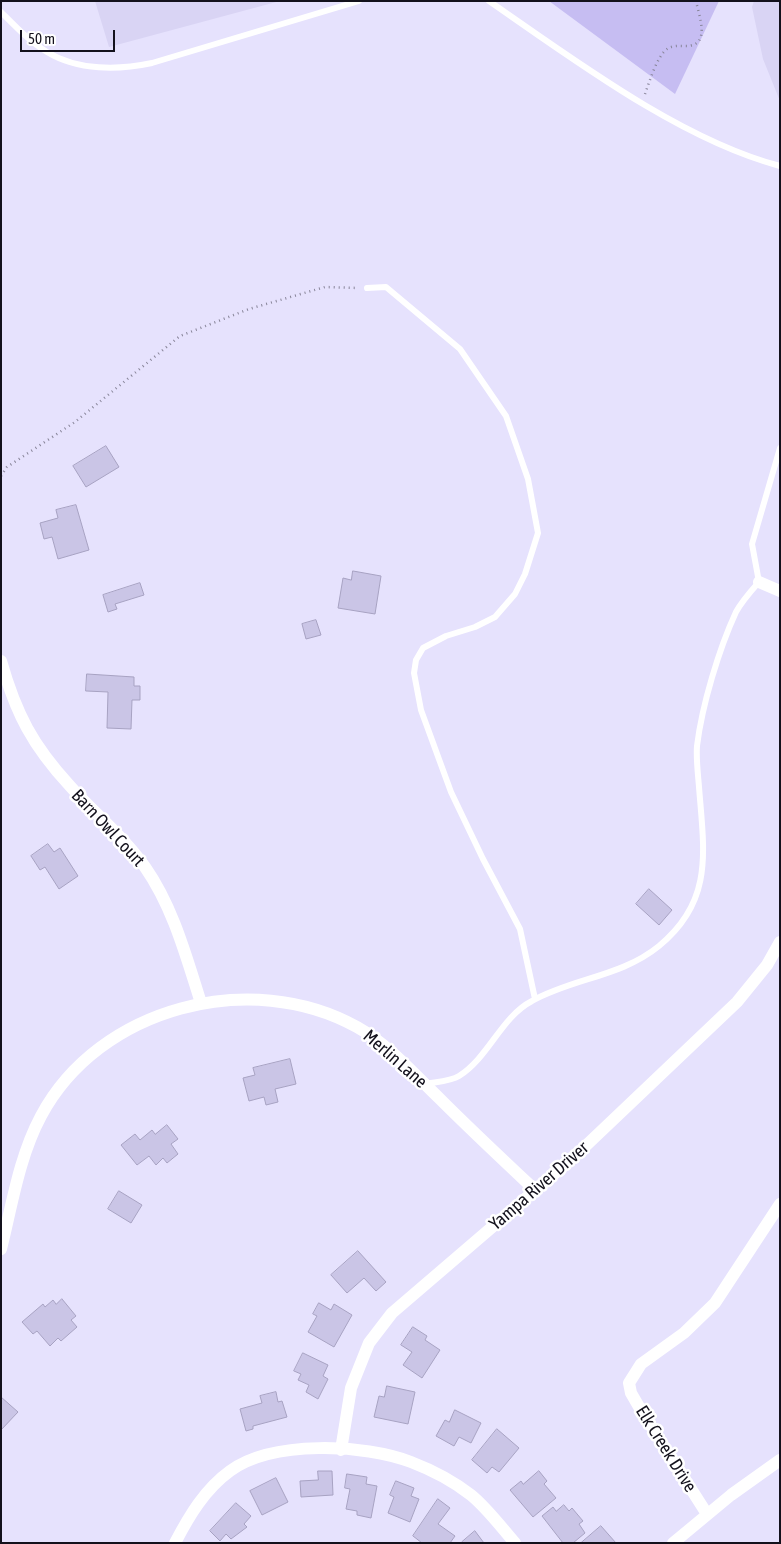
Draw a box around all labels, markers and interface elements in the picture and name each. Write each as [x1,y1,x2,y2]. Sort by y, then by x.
scale bar [22,20,118,52]
text: 50 m [28,30,55,47]
street label: Barn Owl Court [67,785,149,871]
street label: Merlin Lane [359,1025,431,1093]
street label: Yampa River Driver [485,1137,593,1235]
street label: Elk Creek Drive [631,1402,701,1496]

